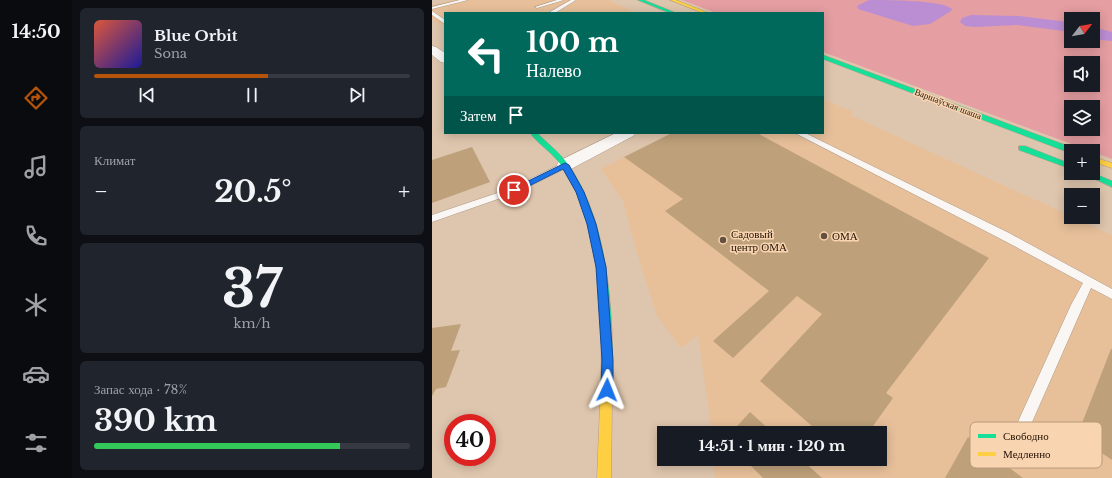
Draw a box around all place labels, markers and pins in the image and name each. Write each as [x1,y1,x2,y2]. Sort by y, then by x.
pin [497,173,531,207]
place label: Садовый центр ОМА [731,227,787,254]
place label: ОМА [832,229,858,243]
marker: ОМА [819,231,829,241]
marker: Садовый центр ОМА [718,235,728,245]

